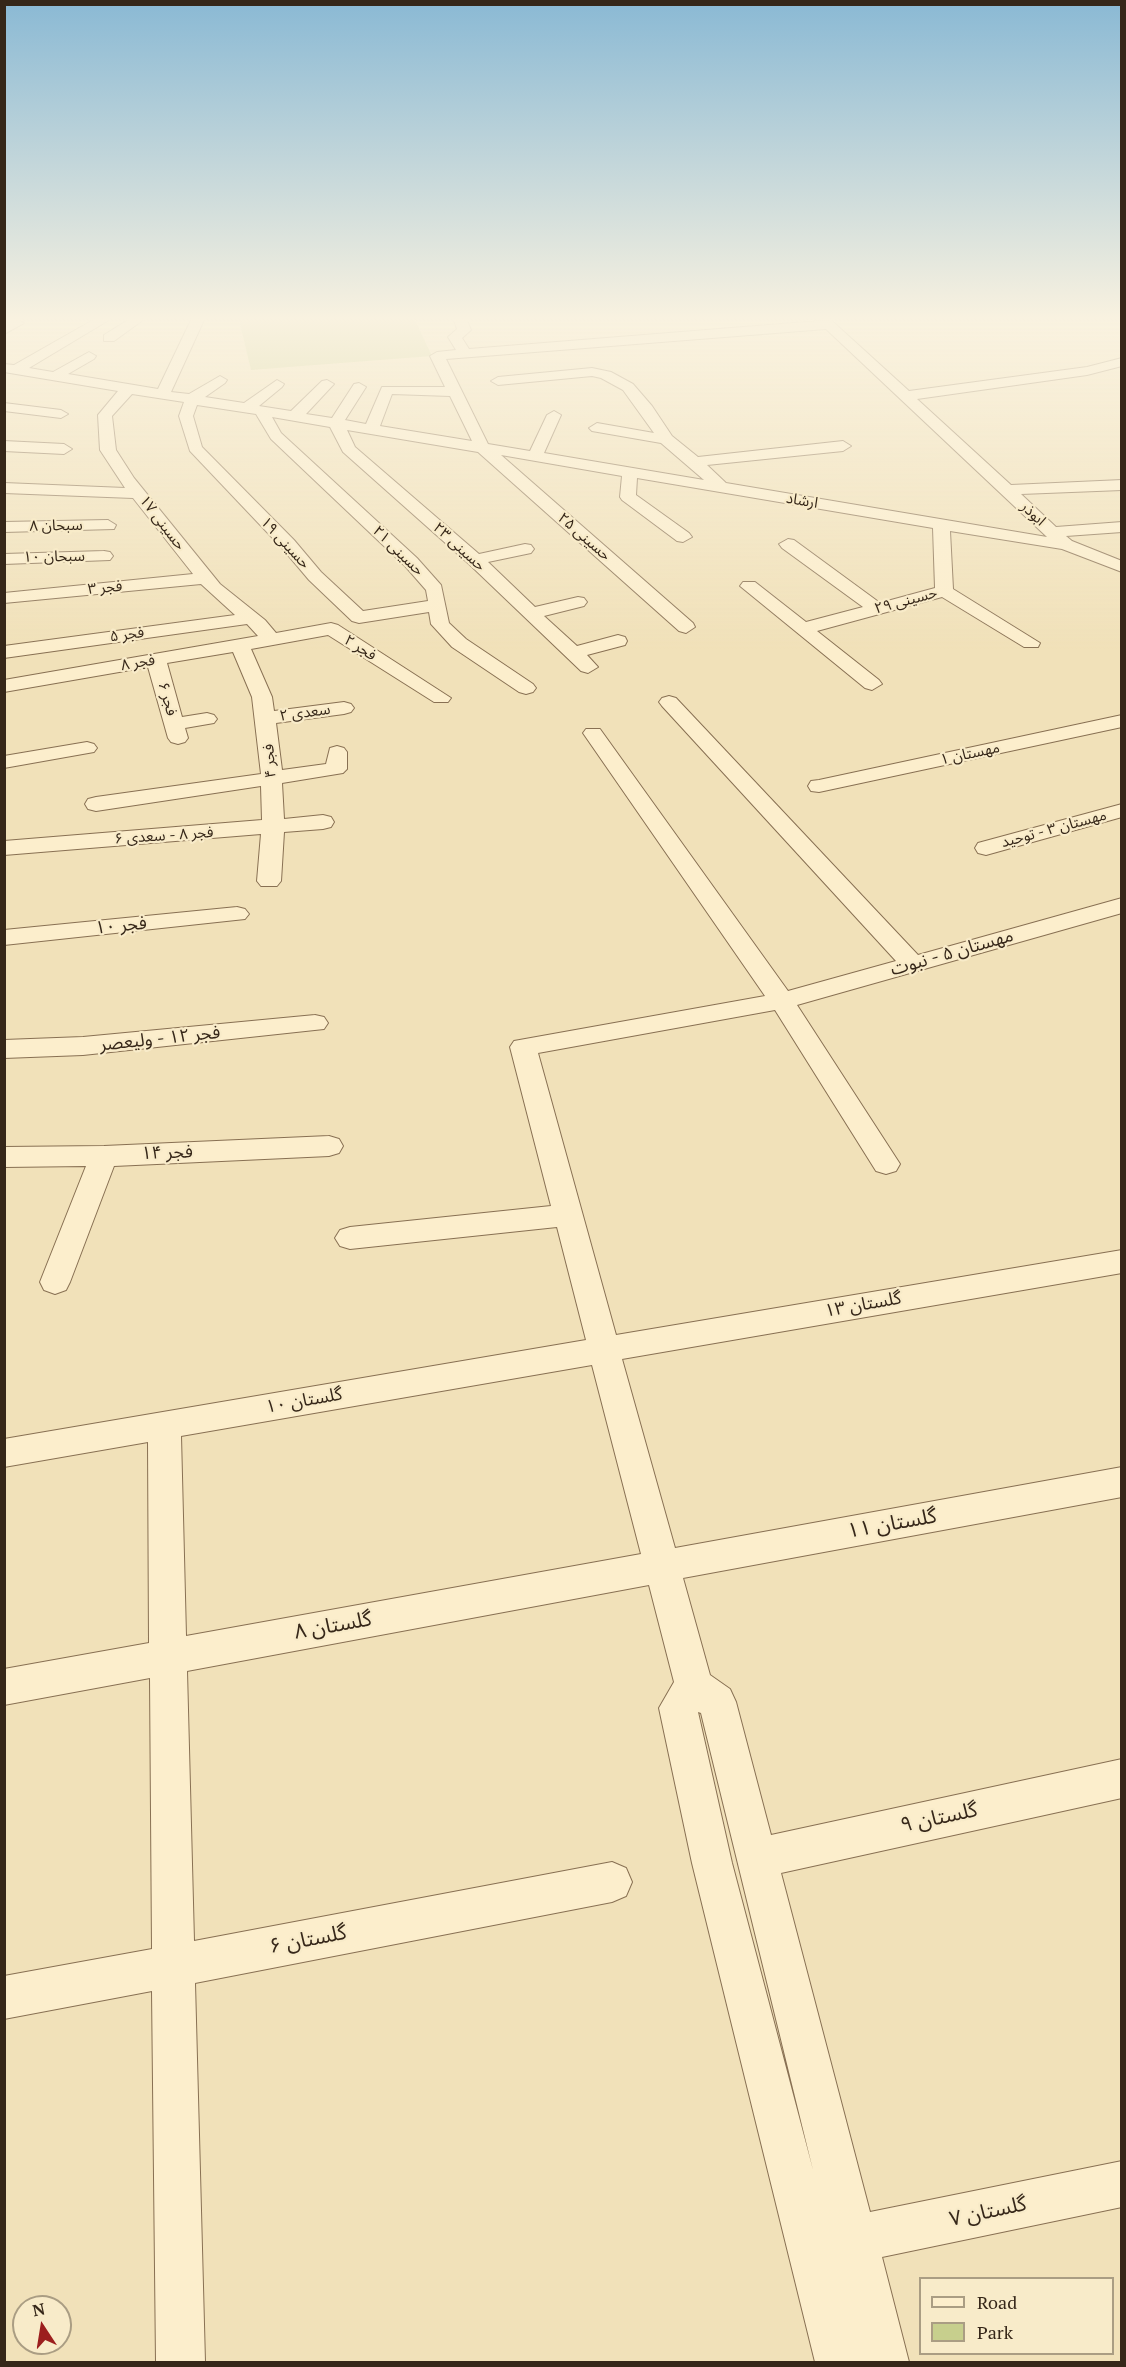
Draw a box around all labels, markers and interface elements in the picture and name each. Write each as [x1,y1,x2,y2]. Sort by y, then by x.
street label: ارشاد [785,489,819,513]
street label: حسینی ۱۷ [135,492,189,554]
street label: ابوذر [1017,498,1049,530]
street label: حسینی ۲۵ [554,509,614,565]
street label: حسینی ۱۹ [257,513,313,573]
street label: سبحان ۸ [29,517,83,535]
street label: حسینی ۲۳ [429,519,489,575]
street label: حسینی ۲۱ [369,522,427,580]
street label: سبحان ۱۰ [23,547,85,567]
street label: فجر ۳ [87,577,123,599]
street label: حسینی ۲۹ [873,584,939,618]
street label: فجر ۵ [109,624,145,646]
street label: فجر ۲ [341,631,379,665]
street label: فجر ۸ [119,651,157,675]
street label: فجر ۶ [154,680,180,718]
street label: سعدی ۲ [278,701,332,725]
street label: مهستان ۱ [938,739,1002,769]
street label: فجر ۴ [260,743,280,779]
street label: مهستان ۳ - توحید [999,806,1109,852]
street label: فجر ۸ - سعدی ۶ [114,824,214,848]
street label: فجر ۱۰ [94,913,148,939]
street label: مهستان ۵ - نبوت [888,925,1016,981]
street label: فجر ۱۲ - ولیعصر [99,1022,221,1056]
street label: فجر ۱۴ [141,1141,193,1165]
street label: گلستان ۱۳ [823,1288,903,1322]
street label: گلستان ۱۰ [264,1384,344,1418]
street label: گلستان ۱۱ [845,1504,939,1544]
street label: گلستان ۸ [292,1607,374,1645]
street label: گلستان ۹ [898,1798,980,1838]
street label: گلستان ۶ [267,1920,349,1960]
street label: گلستان ۷ [947,2192,1029,2232]
legend [919,2277,1114,2355]
text: Road [977,2290,1017,2314]
north arrow [12,2295,72,2355]
text: N [30,2297,47,2321]
text: Park [977,2320,1013,2344]

